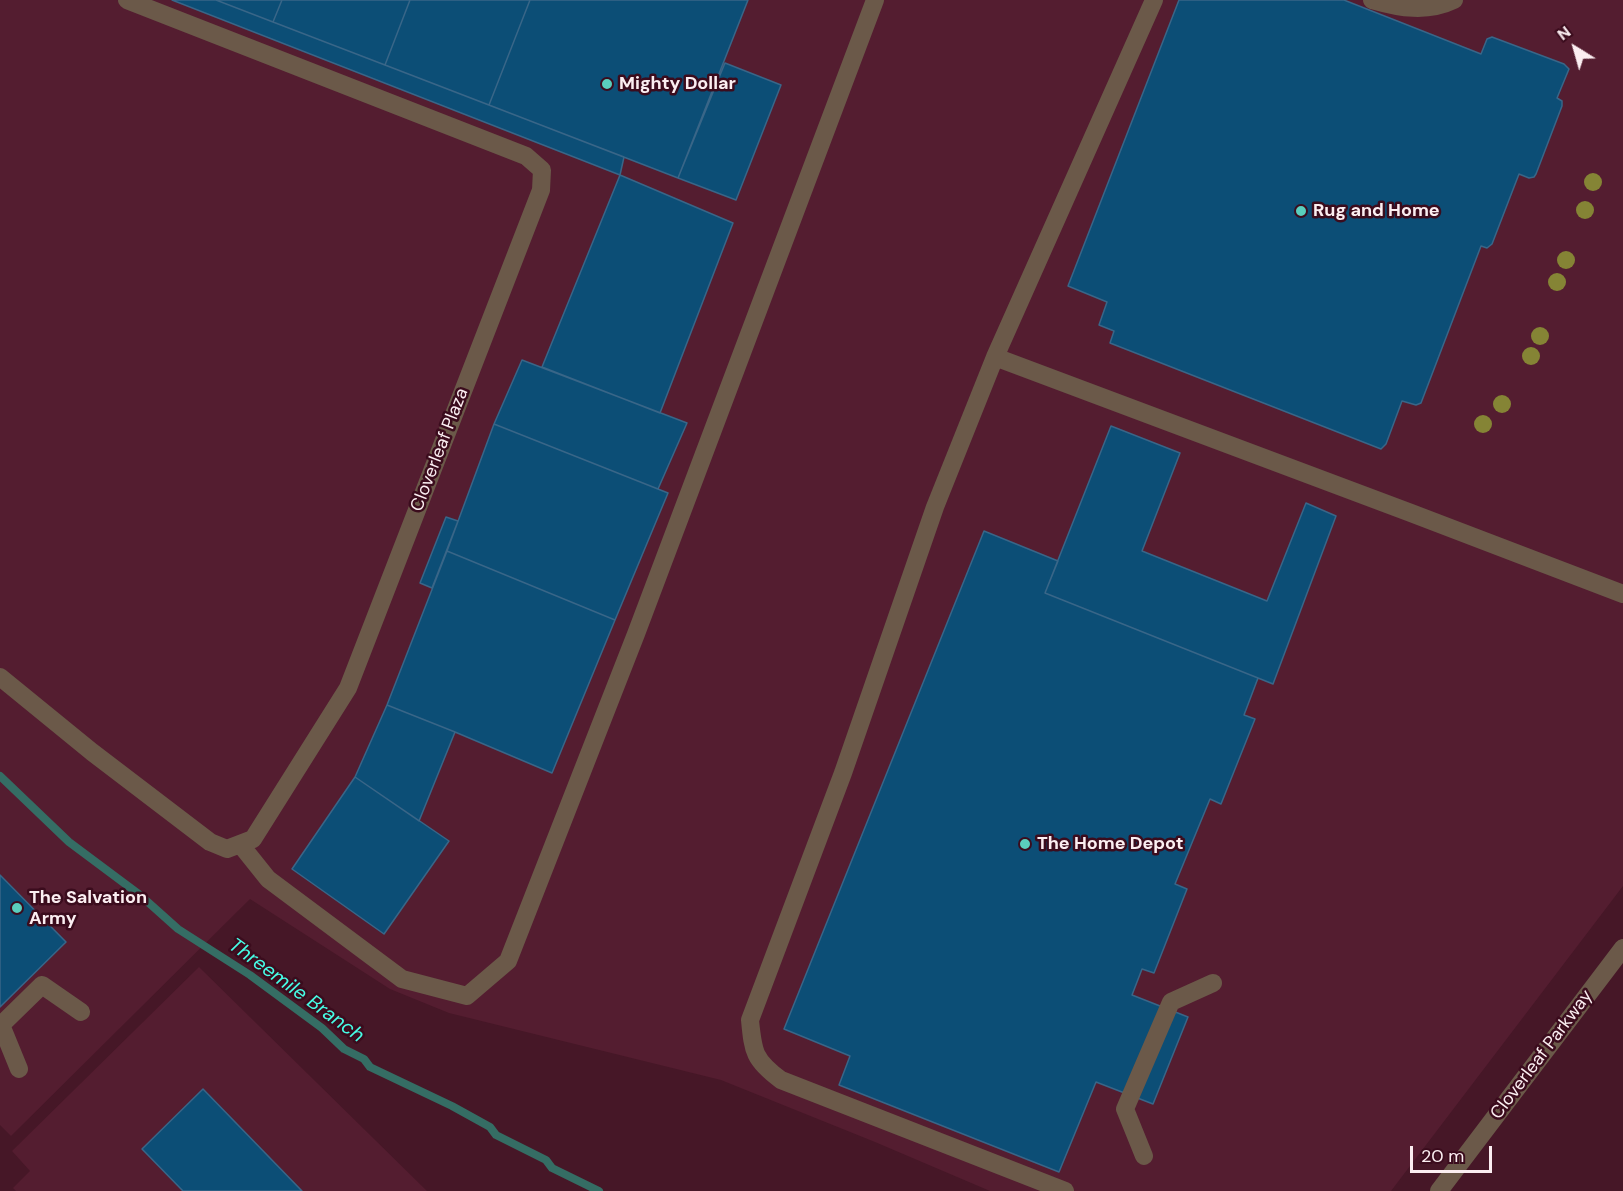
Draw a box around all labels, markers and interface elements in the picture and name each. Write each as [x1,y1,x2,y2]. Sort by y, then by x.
north arrow [1545,18,1605,78]
text: N [1553,21,1575,45]
place label: Mighty Dollar [619,73,736,95]
marker: Mighty Dollar [600,77,614,91]
place label: Rug and Home [1313,200,1440,222]
marker: Rug and Home [1294,204,1308,218]
street label: Cloverleaf Plaza [407,385,473,515]
place label: The Home Depot [1037,833,1184,855]
marker: The Home Depot [1018,837,1032,851]
place label: The Salvation Army [29,887,147,930]
marker: The Salvation Army [10,901,24,915]
water label: Threemile Branch [224,934,368,1048]
street label: Cloverleaf Parkway [1486,986,1598,1124]
scale bar [1413,1134,1496,1172]
text: 20 m [1421,1144,1464,1168]

